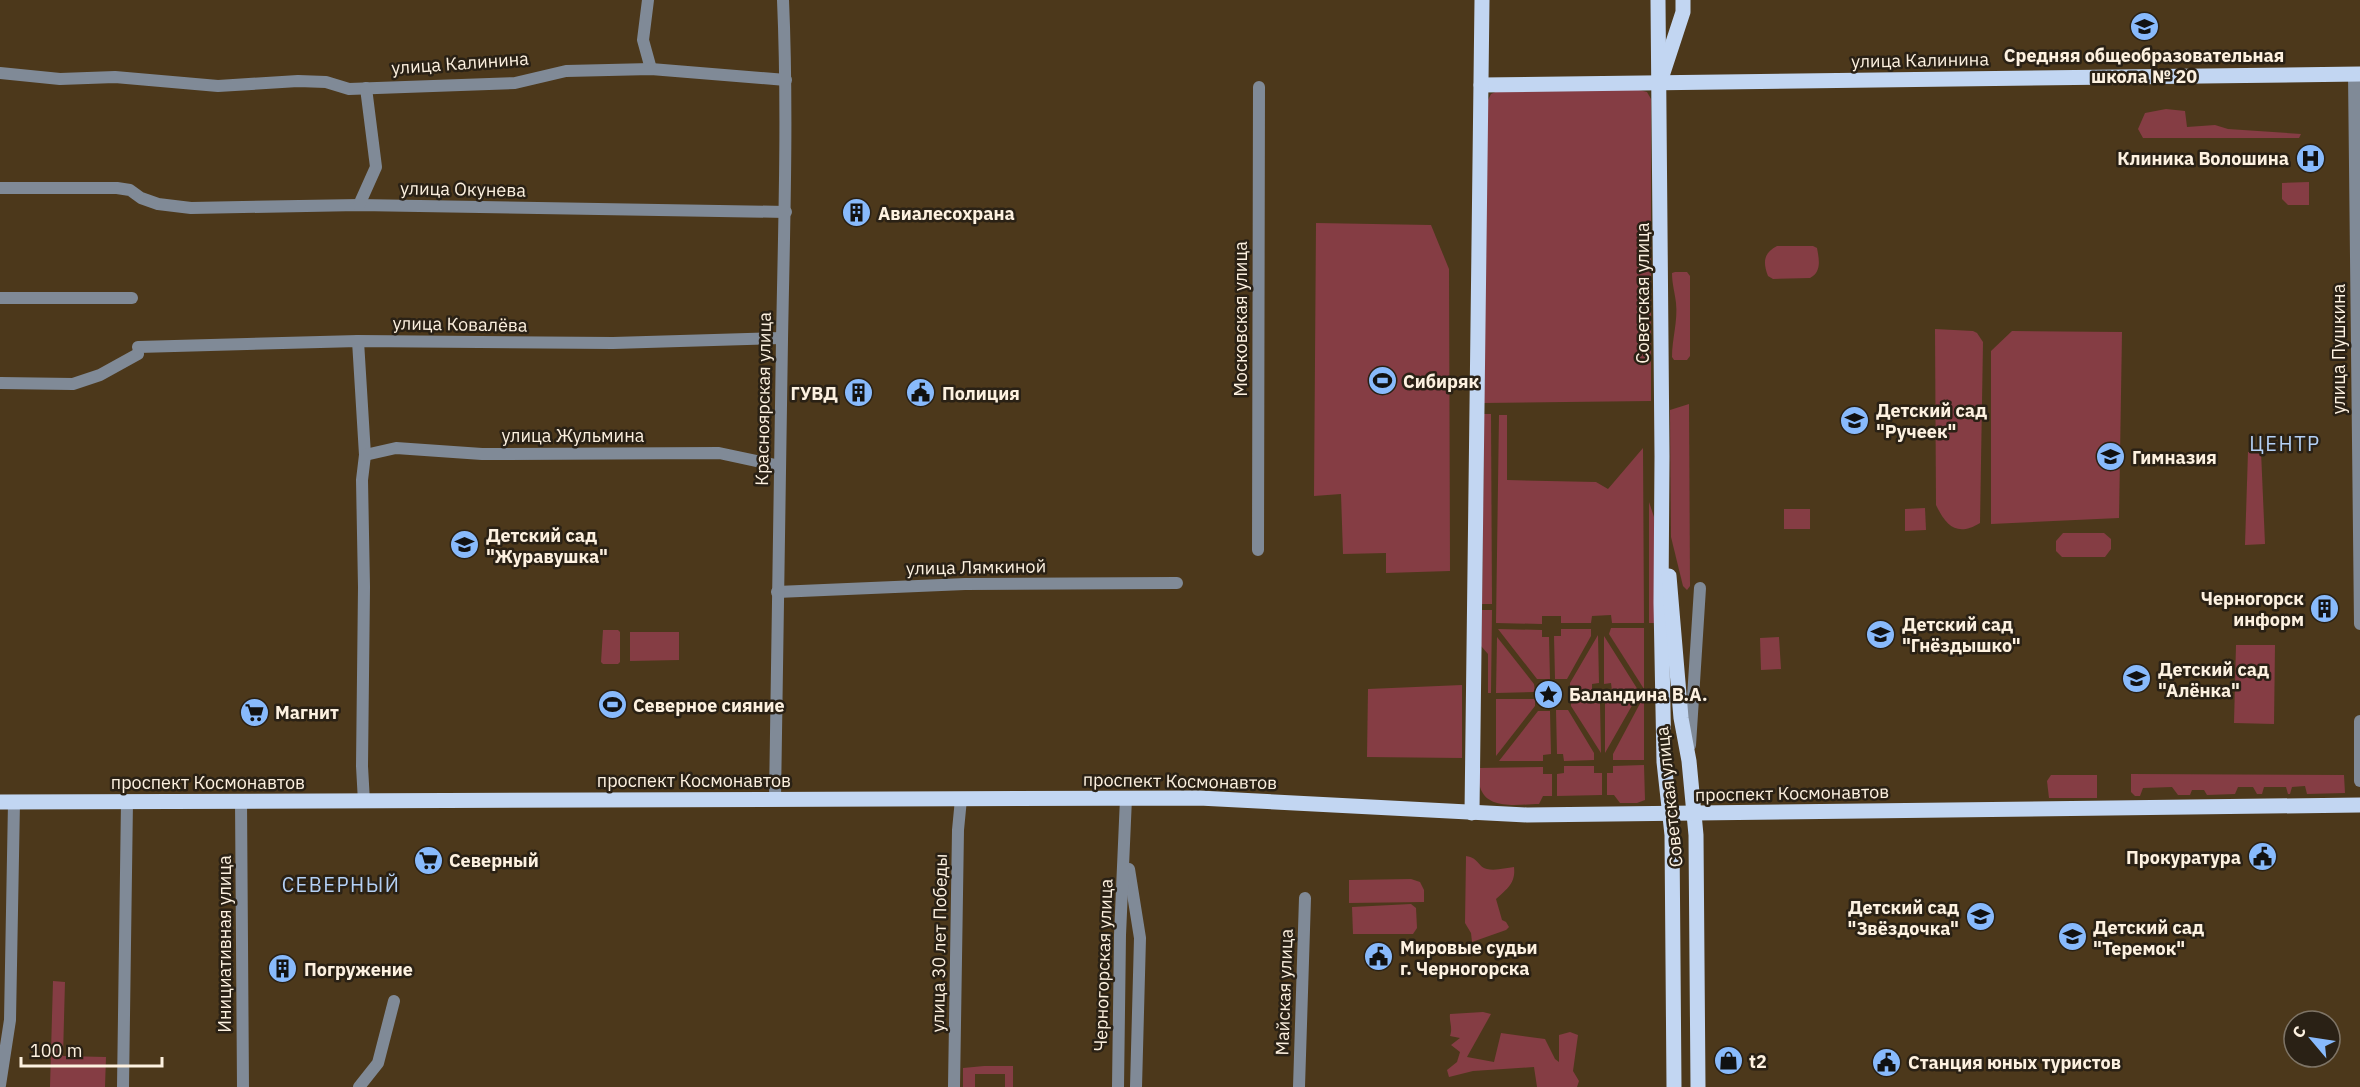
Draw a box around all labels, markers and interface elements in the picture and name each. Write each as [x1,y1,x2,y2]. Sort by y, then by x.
school or university icon: Средняя общеобразовательная школа № 20 [2128,10,2160,42]
place label: Средняя общеобразовательная школа № 20 [2004,44,2284,88]
street label: улица Калинина [390,47,530,79]
street label: улица Калинина [1851,47,1989,73]
hospital icon: Клиника Волошина [2294,142,2326,174]
place label: Клиника Волошина [2117,147,2289,170]
street label: улица Окунева [400,176,526,202]
building icon: Авиалесохрана [841,197,873,229]
place label: Авиалесохрана [878,202,1015,225]
street label: Советская улица [1631,222,1654,364]
street label: Московская улица [1229,241,1252,397]
street label: улица Пушкина [2327,283,2350,414]
street label: улица Ковалёва [392,311,528,337]
street label: Красноярская улица [750,311,776,486]
sports icon: Сибиряк [1366,365,1398,397]
place label: Сибиряк [1403,370,1479,393]
building icon: ГУВД [843,377,875,409]
public building icon: Полиция [905,377,937,409]
place label: ГУВД [791,382,838,405]
place label: Полиция [942,382,1020,405]
place label: Детский сад "Ручеек" [1876,399,1987,443]
school or university icon: Детский сад "Ручеек" [1839,404,1871,436]
street label: улица Жульмина [502,424,645,447]
district label: ЦЕНТР [2249,430,2321,457]
school or university icon: Гимназия [2095,441,2127,473]
place label: Гимназия [2132,446,2217,469]
place label: Детский сад "Журавушка" [486,524,608,568]
school or university icon: Детский сад "Журавушка" [449,529,481,561]
street label: улица Лямкиной [906,554,1046,580]
place label: Черногорск информ [2201,587,2304,631]
building icon: Черногорск информ [2309,592,2341,624]
place label: Детский сад "Гнёздышко" [1902,613,2021,657]
school or university icon: Детский сад "Гнёздышко" [1865,618,1897,650]
place label: Детский сад "Алёнка" [2158,658,2269,702]
school or university icon: Детский сад "Алёнка" [2121,663,2153,695]
place icon: Баландина В.А. [1532,678,1564,710]
place label: Баландина В.А. [1569,683,1708,706]
sports icon: Северное сияние [596,689,628,721]
place label: Северное сияние [633,694,785,717]
supermarket icon: Магнит [238,696,270,728]
place label: Магнит [275,701,339,724]
street label: Советская улица [1650,725,1688,868]
street label: проспект Космонавтов [1083,768,1277,794]
street label: проспект Космонавтов [597,769,791,792]
street label: проспект Космонавтов [111,771,305,794]
street label: проспект Космонавтов [1695,780,1889,806]
public building icon: Прокуратура [2246,841,2278,873]
supermarket icon: Северный [412,844,444,876]
place label: Прокуратура [2126,846,2241,869]
place label: Северный [449,849,539,872]
street label: улица 30 лет Победы [926,853,952,1033]
street label: Инициативная улица [213,855,236,1033]
district label: СЕВЕРНЫЙ [282,871,400,898]
street label: Черногорская улица [1088,878,1118,1052]
place label: Детский сад "Звёздочка" [1848,896,1959,940]
school or university icon: Детский сад "Звёздочка" [1964,901,1996,933]
place label: Детский сад "Теремок" [2093,916,2204,960]
school or university icon: Детский сад "Теремок" [2056,921,2088,953]
street label: Майская улица [1270,928,1298,1056]
place label: Мировые судьи г. Черногорска [1400,936,1538,980]
public building icon: Мировые судьи г. Черногорска [1363,941,1395,973]
building icon: Погружение [267,953,299,985]
place label: Погружение [304,958,413,981]
north arrow [2282,1009,2342,1069]
text: С [2288,1022,2310,1041]
scale bar [21,1030,162,1068]
text: 100 m [30,1039,82,1062]
shop icon: t2 [1712,1045,1744,1077]
public building icon: Станция юных туристов [1871,1046,1903,1078]
place label: t2 [1749,1050,1767,1073]
place label: Станция юных туристов [1908,1051,2121,1074]

